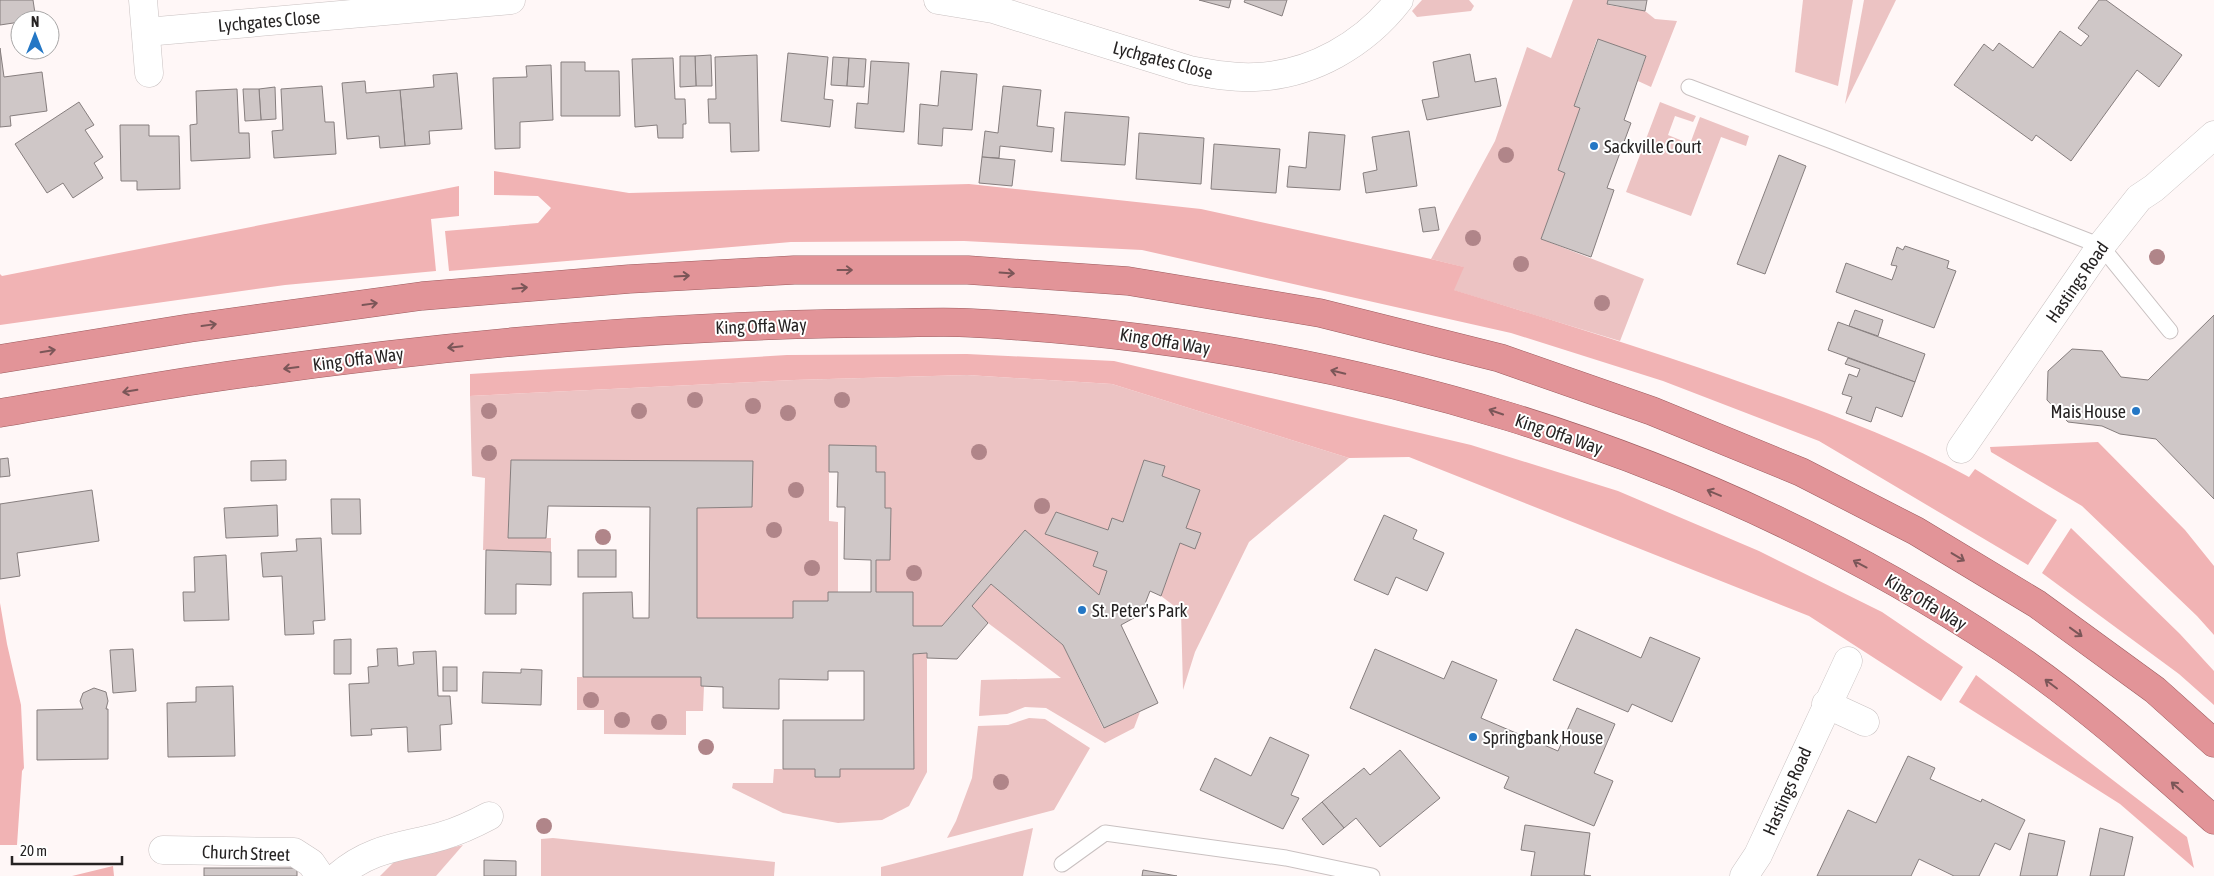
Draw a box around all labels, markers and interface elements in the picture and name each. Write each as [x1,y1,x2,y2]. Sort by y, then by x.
street label: Lychgates Close [217,6,321,36]
north arrow [10,10,60,60]
text: N [31,14,39,30]
street label: Lychgates Close [1111,37,1215,83]
place label: Sackville Court [1604,136,1702,157]
marker: Sackville Court [1588,140,1600,152]
street label: Hastings Road [2041,237,2113,327]
one-way arrow [836,265,853,275]
one-way arrow [999,268,1015,277]
one-way arrow [674,271,690,280]
one-way arrow [512,283,528,293]
one-way arrow [361,298,377,308]
street label: King Offa Way [715,314,807,338]
one-way arrow [200,320,216,330]
street label: King Offa Way [1118,323,1212,359]
one-way arrow [447,342,463,352]
street label: King Offa Way [311,343,405,375]
one-way arrow [40,345,56,355]
one-way arrow [284,363,300,373]
one-way arrow [1331,367,1347,376]
one-way arrow [123,386,139,396]
place label: Mais House [2050,401,2126,422]
marker: Mais House [2130,405,2142,417]
one-way arrow [1488,407,1504,416]
street label: King Offa Way [1512,409,1606,459]
one-way arrow [1706,487,1721,496]
one-way arrow [1950,552,1964,562]
one-way arrow [1853,558,1867,568]
street label: King Offa Way [1881,569,1971,635]
place label: St. Peter's Park [1092,600,1188,621]
marker: St. Peter's Park [1076,604,1088,616]
one-way arrow [2069,627,2082,638]
one-way arrow [2044,679,2058,689]
place label: Springbank House [1483,727,1603,748]
marker: Springbank House [1467,731,1479,743]
street label: Hastings Road [1758,744,1816,838]
one-way arrow [2170,781,2183,793]
scale bar [12,834,122,866]
street label: Church Street [202,841,290,865]
text: 20 m [20,842,47,859]

